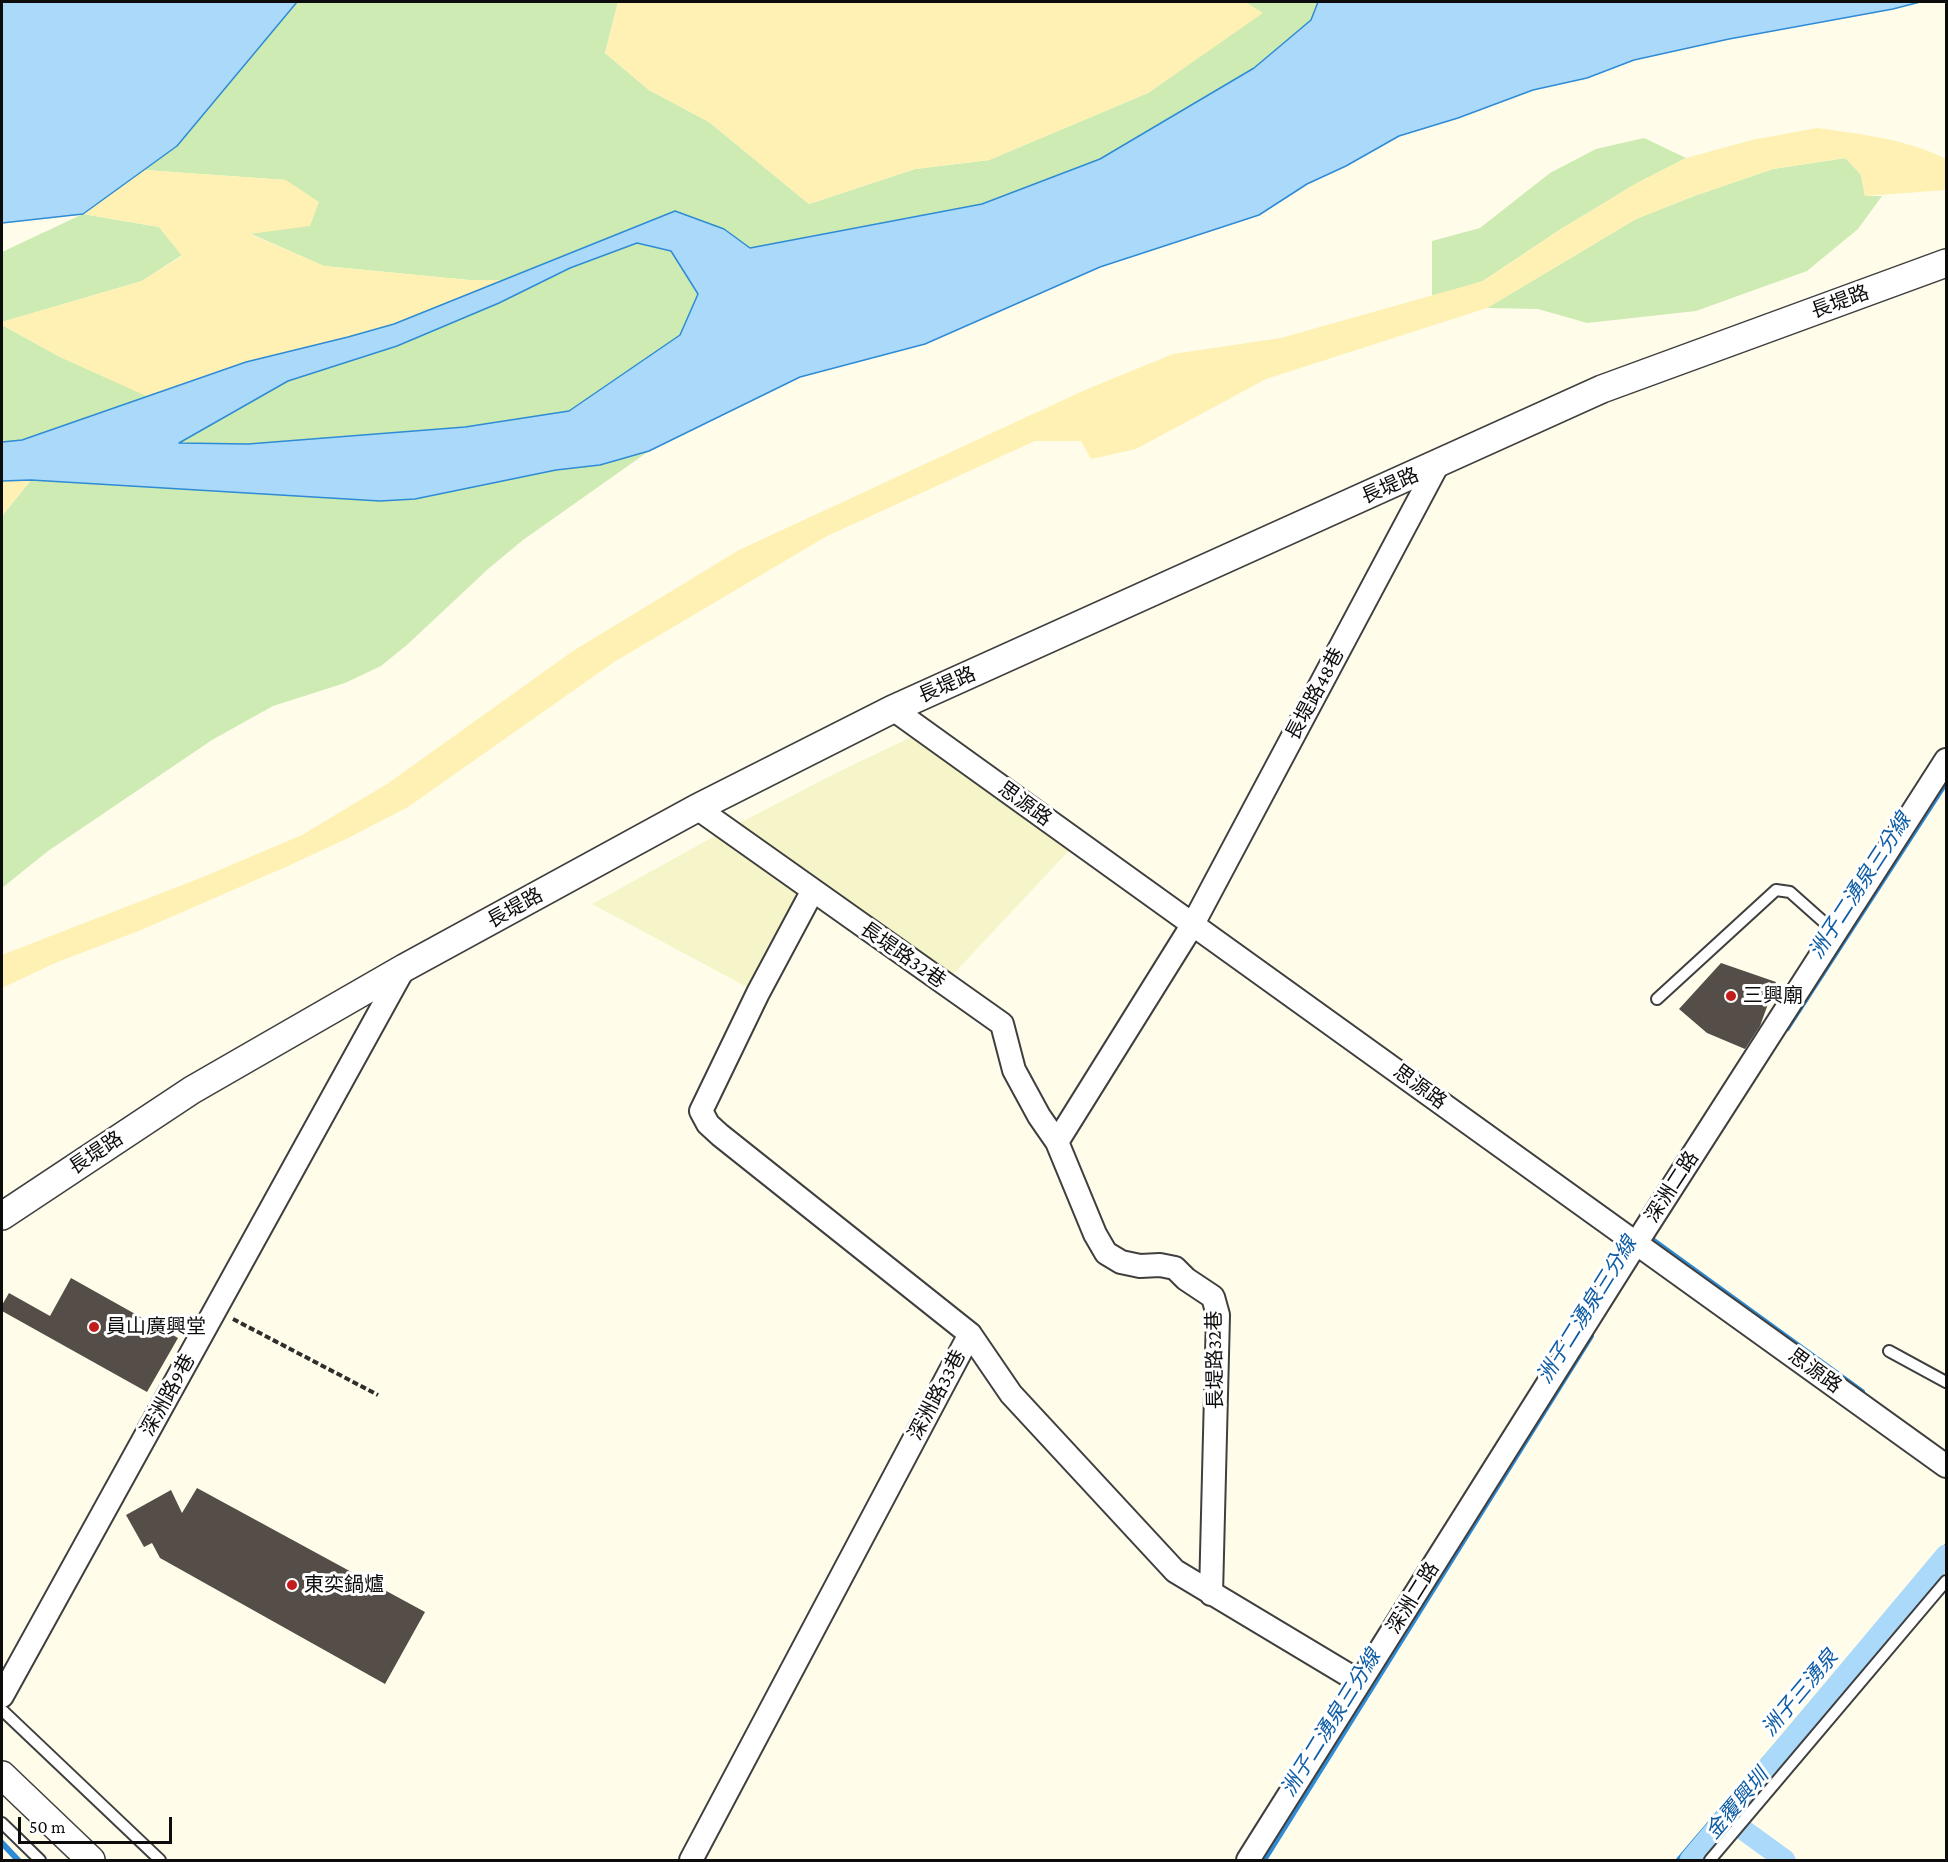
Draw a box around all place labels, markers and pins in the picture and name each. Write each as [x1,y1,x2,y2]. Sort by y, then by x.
place label: 三興廟 [1743,984,1803,1008]
marker: 三興廟 [1724,989,1738,1003]
place label: 員山廣興堂 [106,1315,206,1339]
marker: 員山廣興堂 [87,1320,101,1334]
place label: 東奕鍋爐 [304,1573,384,1597]
marker: 東奕鍋爐 [285,1578,299,1592]

